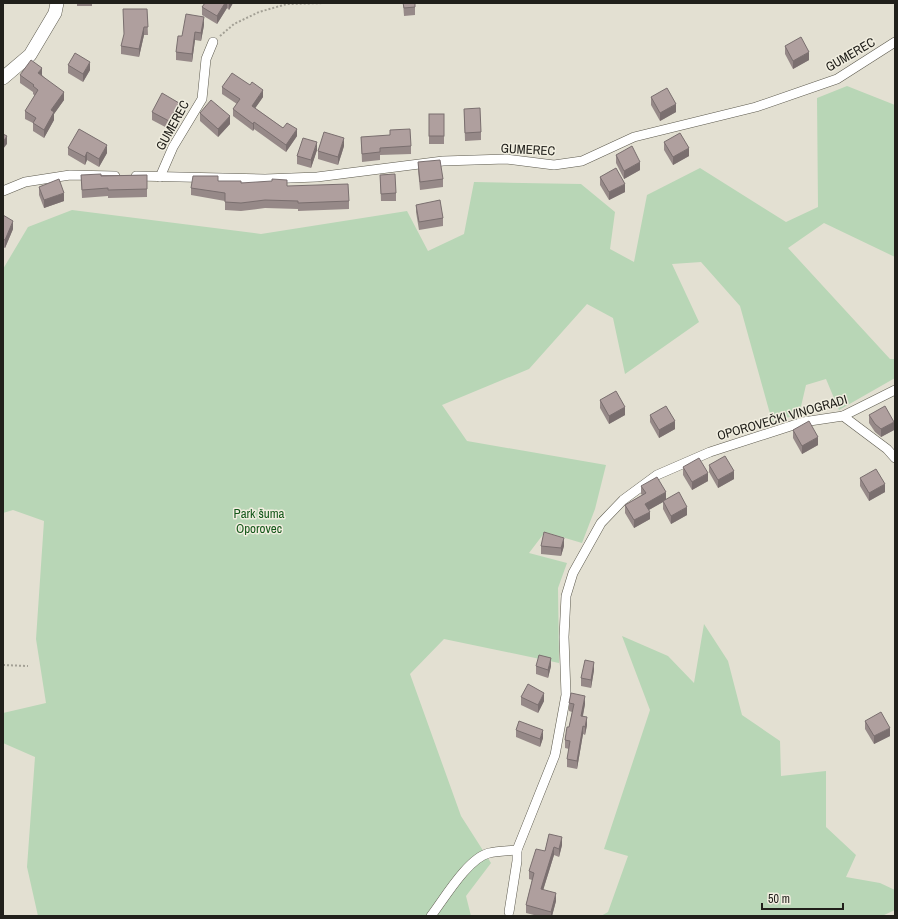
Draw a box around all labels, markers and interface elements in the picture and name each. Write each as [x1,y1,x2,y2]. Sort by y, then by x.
street label: GUMEREC [822,33,878,75]
street label: GUMEREC [152,97,193,153]
street label: GUMEREC [500,140,556,159]
street label: OPOROVEČKI VINOGRADI [715,391,849,444]
park label: Park šuma Oporovec [234,505,285,537]
scale bar [762,885,843,911]
text: 50 m [768,891,790,907]

